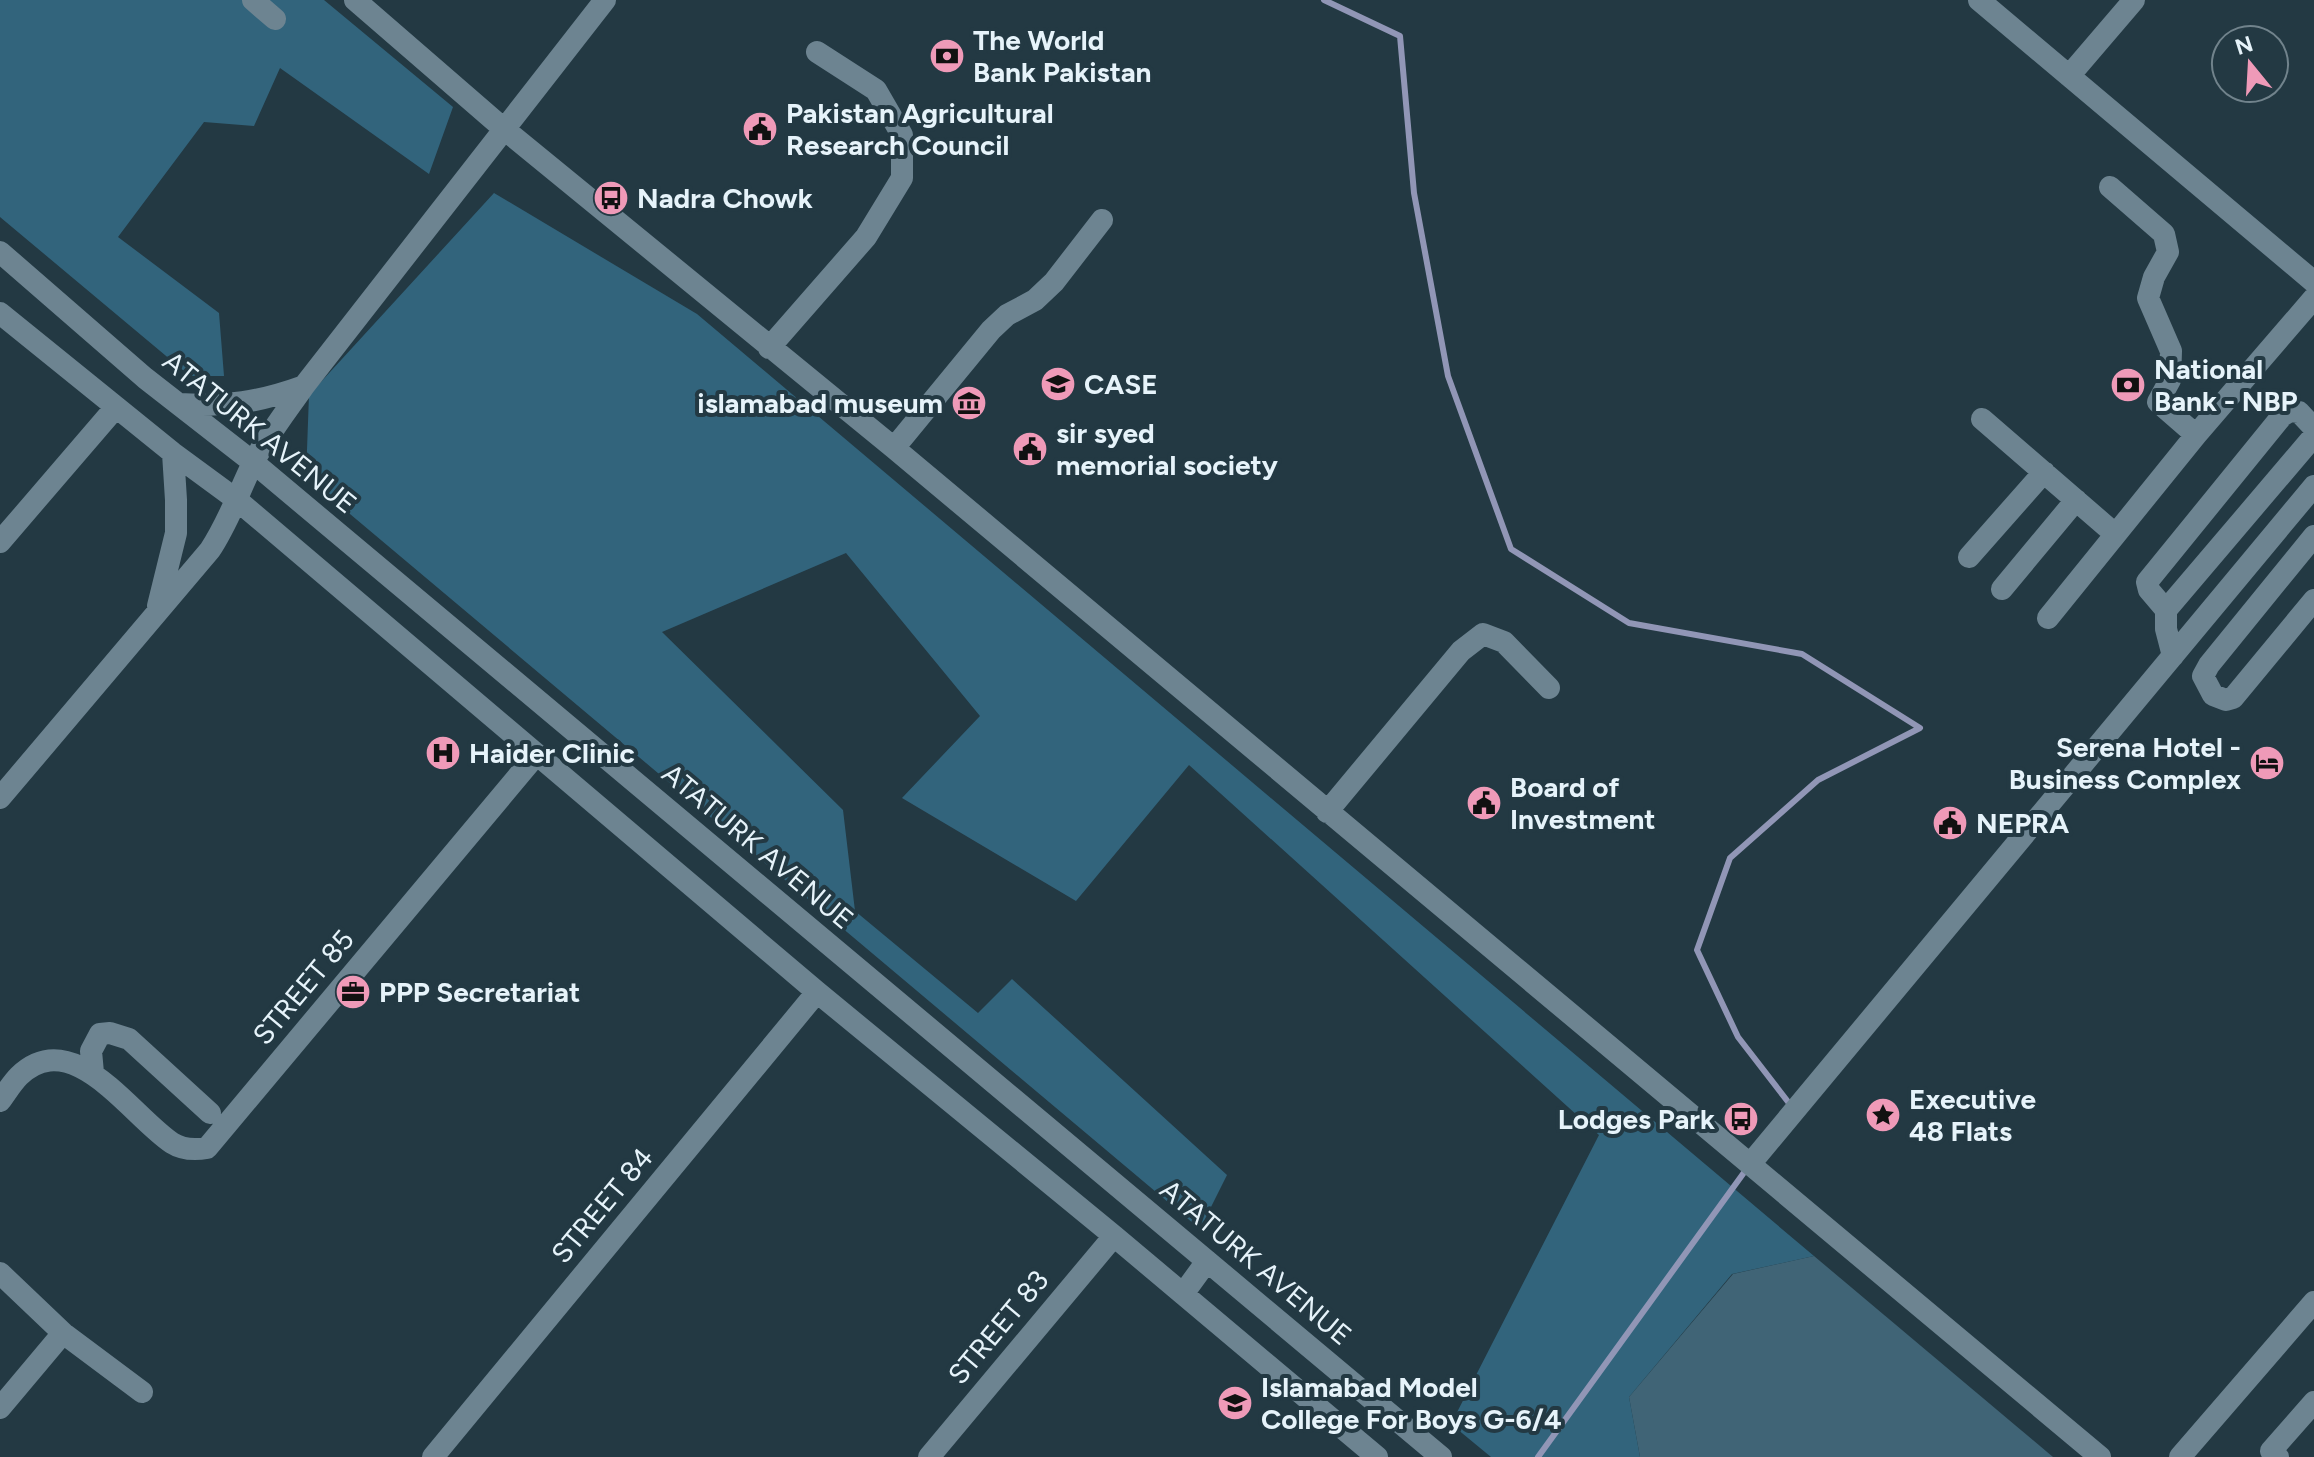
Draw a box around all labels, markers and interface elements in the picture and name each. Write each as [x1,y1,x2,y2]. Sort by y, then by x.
place label: The World Bank Pakistan [973,23,1152,89]
north arrow [2210,24,2290,104]
text: N [2232,30,2256,61]
bank icon: The World Bank Pakistan [928,37,966,75]
place label: Pakistan Agricultural Research Council [786,96,1054,162]
public building icon: Pakistan Agricultural Research Council [741,110,779,148]
bus stop icon: Nadra Chowk [592,179,630,217]
place label: Nadra Chowk [637,181,813,215]
street label: ATATURK AVENUE [156,344,364,520]
place label: National Bank - NBP [2154,352,2298,418]
school or university icon: CASE [1039,365,1077,403]
bank icon: National Bank - NBP [2109,366,2147,404]
place label: CASE [1084,367,1158,401]
museum icon: islamabad museum [950,384,988,422]
place label: islamabad museum [697,386,943,420]
place label: sir syed memorial society [1056,416,1279,482]
public building icon: sir syed memorial society [1011,430,1049,468]
place label: Serena Hotel - Business Complex [2009,730,2241,796]
hospital icon: Haider Clinic [424,734,462,772]
place label: Haider Clinic [469,736,635,770]
hotel icon: Serena Hotel - Business Complex [2248,744,2286,782]
street label: ATATURK AVENUE [655,756,861,936]
place label: Board of Investment [1510,770,1656,836]
public building icon: Board of Investment [1465,784,1503,822]
public building icon: NEPRA [1931,804,1969,842]
place label: NEPRA [1976,806,2069,840]
street label: STREET 85 [245,923,361,1051]
office icon: PPP Secretariat [334,973,372,1011]
place label: PPP Secretariat [379,975,580,1009]
place label: Executive 48 Flats [1909,1082,2036,1148]
place icon: Executive 48 Flats [1864,1096,1902,1134]
bus stop icon: Lodges Park [1722,1100,1760,1138]
place label: Lodges Park [1558,1102,1715,1136]
street label: STREET 84 [544,1140,660,1270]
street label: ATATURK AVENUE [1153,1172,1359,1352]
street label: STREET 83 [941,1263,1055,1391]
place label: Islamabad Model College For Boys G-6/4 [1261,1370,1562,1436]
school or university icon: Islamabad Model College For Boys G-6/4 [1216,1384,1254,1422]

